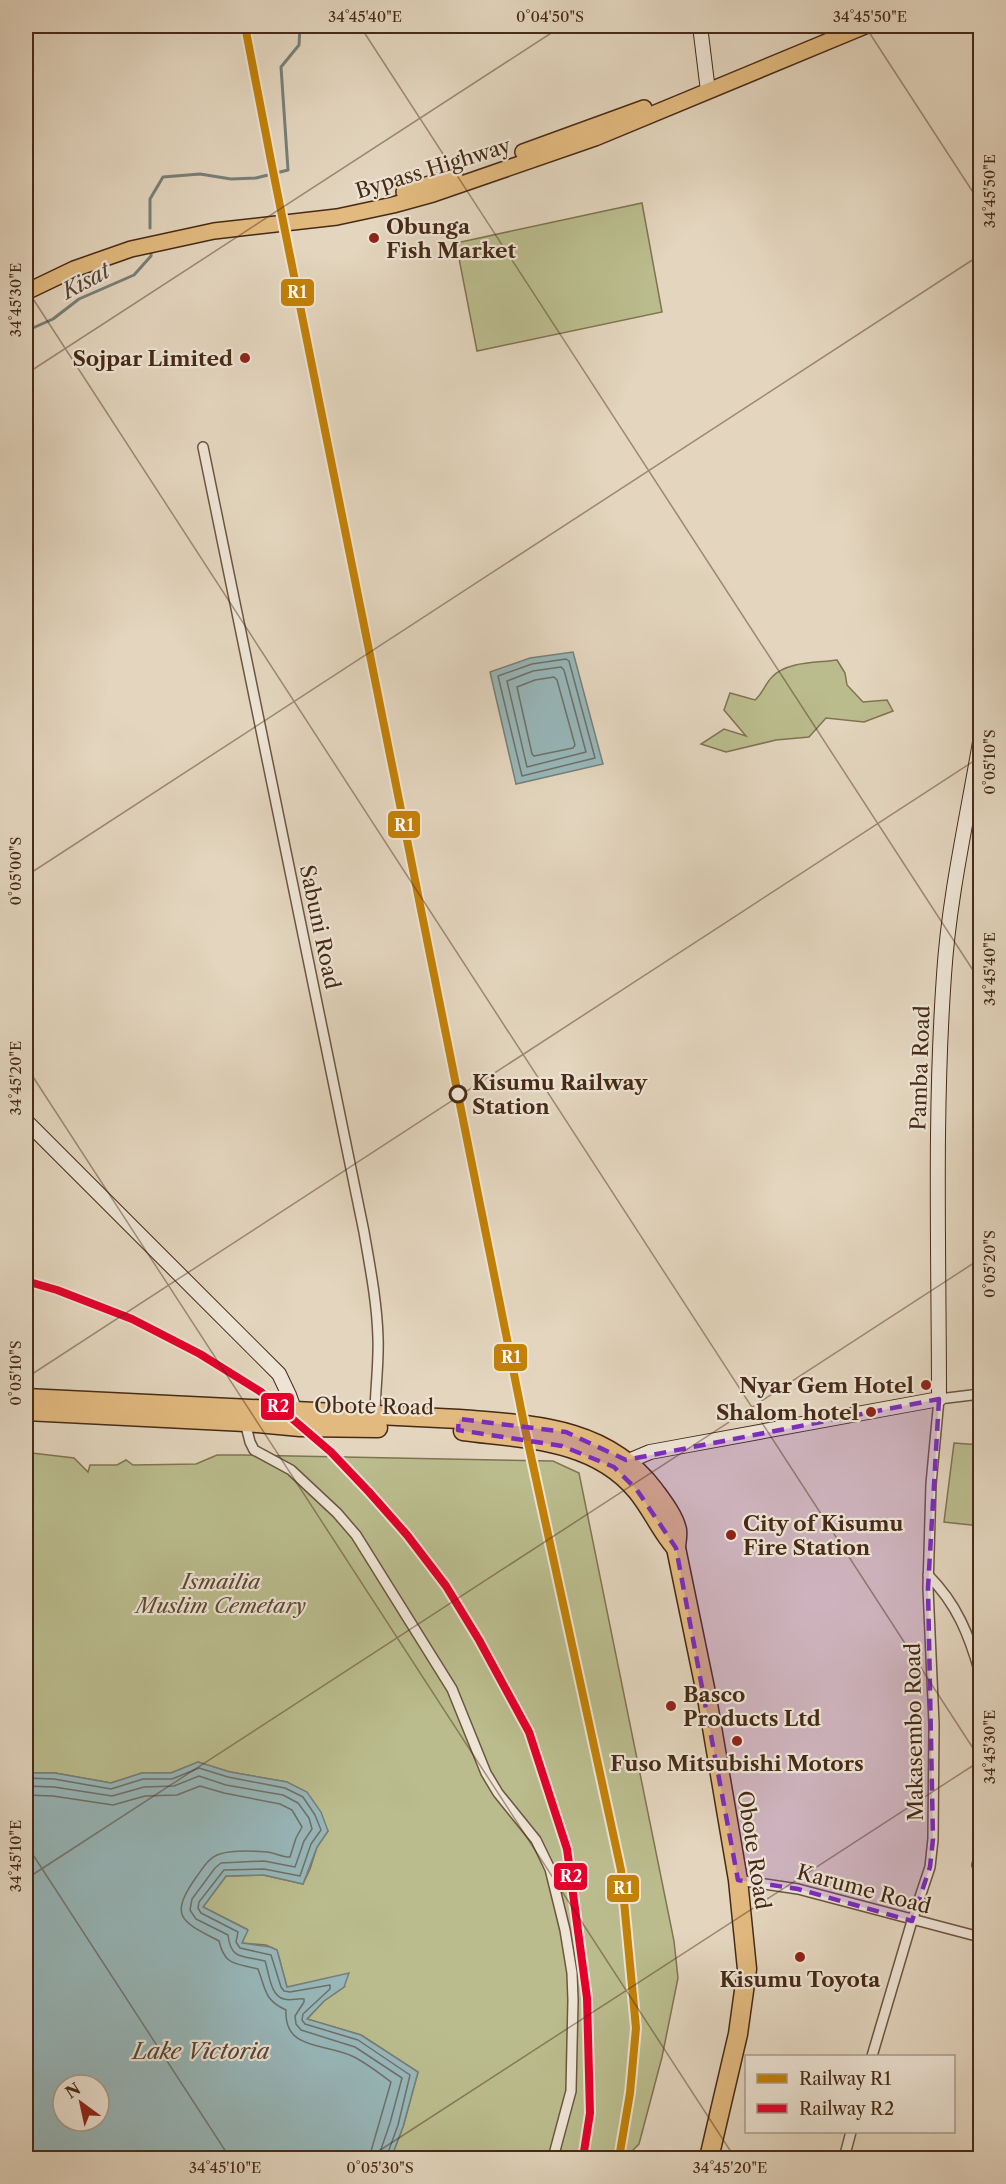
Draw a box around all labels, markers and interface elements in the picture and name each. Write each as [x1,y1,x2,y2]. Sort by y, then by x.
text: 34°45'40"E [328,7,402,26]
text: 0°04'50"S [516,7,584,26]
text: 34°45'50"E [833,7,907,26]
street label: Bypass Highway [352,132,514,204]
text: 34°45'50"E [980,154,999,228]
place label: Obunga Fish Market [386,214,516,263]
marker: Obunga Fish Market [367,231,381,245]
water label: Kisat [55,257,116,306]
text: 34°45'30"E [6,263,25,337]
line badge: R1 [280,278,315,307]
text: R1 [287,282,308,302]
place label: Sojpar Limited [72,346,233,371]
marker: Sojpar Limited [238,351,252,365]
text: 0°05'10"S [980,729,999,795]
line badge: R1 [387,810,421,839]
text: R1 [394,815,415,835]
text: 0°05'00"S [6,837,25,905]
street label: Sabuni Road [295,863,345,992]
text: 34°45'40"E [980,932,999,1006]
street label: Pamba Road [905,1005,935,1131]
text: 34°45'20"E [6,1041,25,1115]
place label: Kisumu Railway Station [472,1070,648,1119]
marker: Kisumu Railway Station [449,1085,467,1103]
text: 0°05'20"S [980,1230,999,1298]
text: 0°05'10"S [6,1340,25,1406]
line badge: R1 [493,1343,528,1372]
text: R1 [501,1347,522,1367]
place label: Nyar Gem Hotel [739,1373,914,1398]
marker: Nyar Gem Hotel [919,1378,933,1392]
line badge: R2 [260,1392,295,1421]
street label: Obote Road [314,1392,434,1420]
text: R2 [267,1396,289,1416]
place label: Shalom hotel [716,1400,859,1425]
marker: Shalom hotel [864,1405,878,1419]
place label: City of Kisumu Fire Station [743,1511,903,1560]
marker: City of Kisumu Fire Station [724,1528,738,1542]
park label: Ismailia Muslim Cemetary [133,1569,306,1618]
street label: Makasembo Road [900,1642,928,1821]
place label: Basco Products Ltd [683,1682,821,1731]
marker: Basco Products Ltd [664,1699,678,1713]
text: 34°45'30"E [980,1710,999,1784]
marker: Fuso Mitsubishi Motors [730,1734,744,1748]
place label: Fuso Mitsubishi Motors [610,1751,864,1776]
street label: Obote Road [732,1789,776,1911]
text: 34°45'10"E [6,1820,25,1892]
street label: Karume Road [794,1859,934,1919]
line badge: R2 [553,1862,588,1891]
text: R2 [560,1866,582,1886]
line badge: R1 [606,1874,640,1903]
text: R1 [613,1878,634,1898]
marker: Kisumu Toyota [793,1950,807,1964]
place label: Kisumu Toyota [719,1967,881,1992]
water label: Lake Victoria [130,2038,270,2065]
legend [745,2055,955,2133]
text: Railway R1 [799,2068,892,2090]
north arrow [51,2073,111,2133]
text: N [62,2078,84,2103]
text: Railway R2 [799,2098,894,2120]
text: 34°45'10"E [189,2158,261,2177]
text: 0°05'30"S [346,2158,414,2177]
text: 34°45'20"E [693,2158,767,2177]

